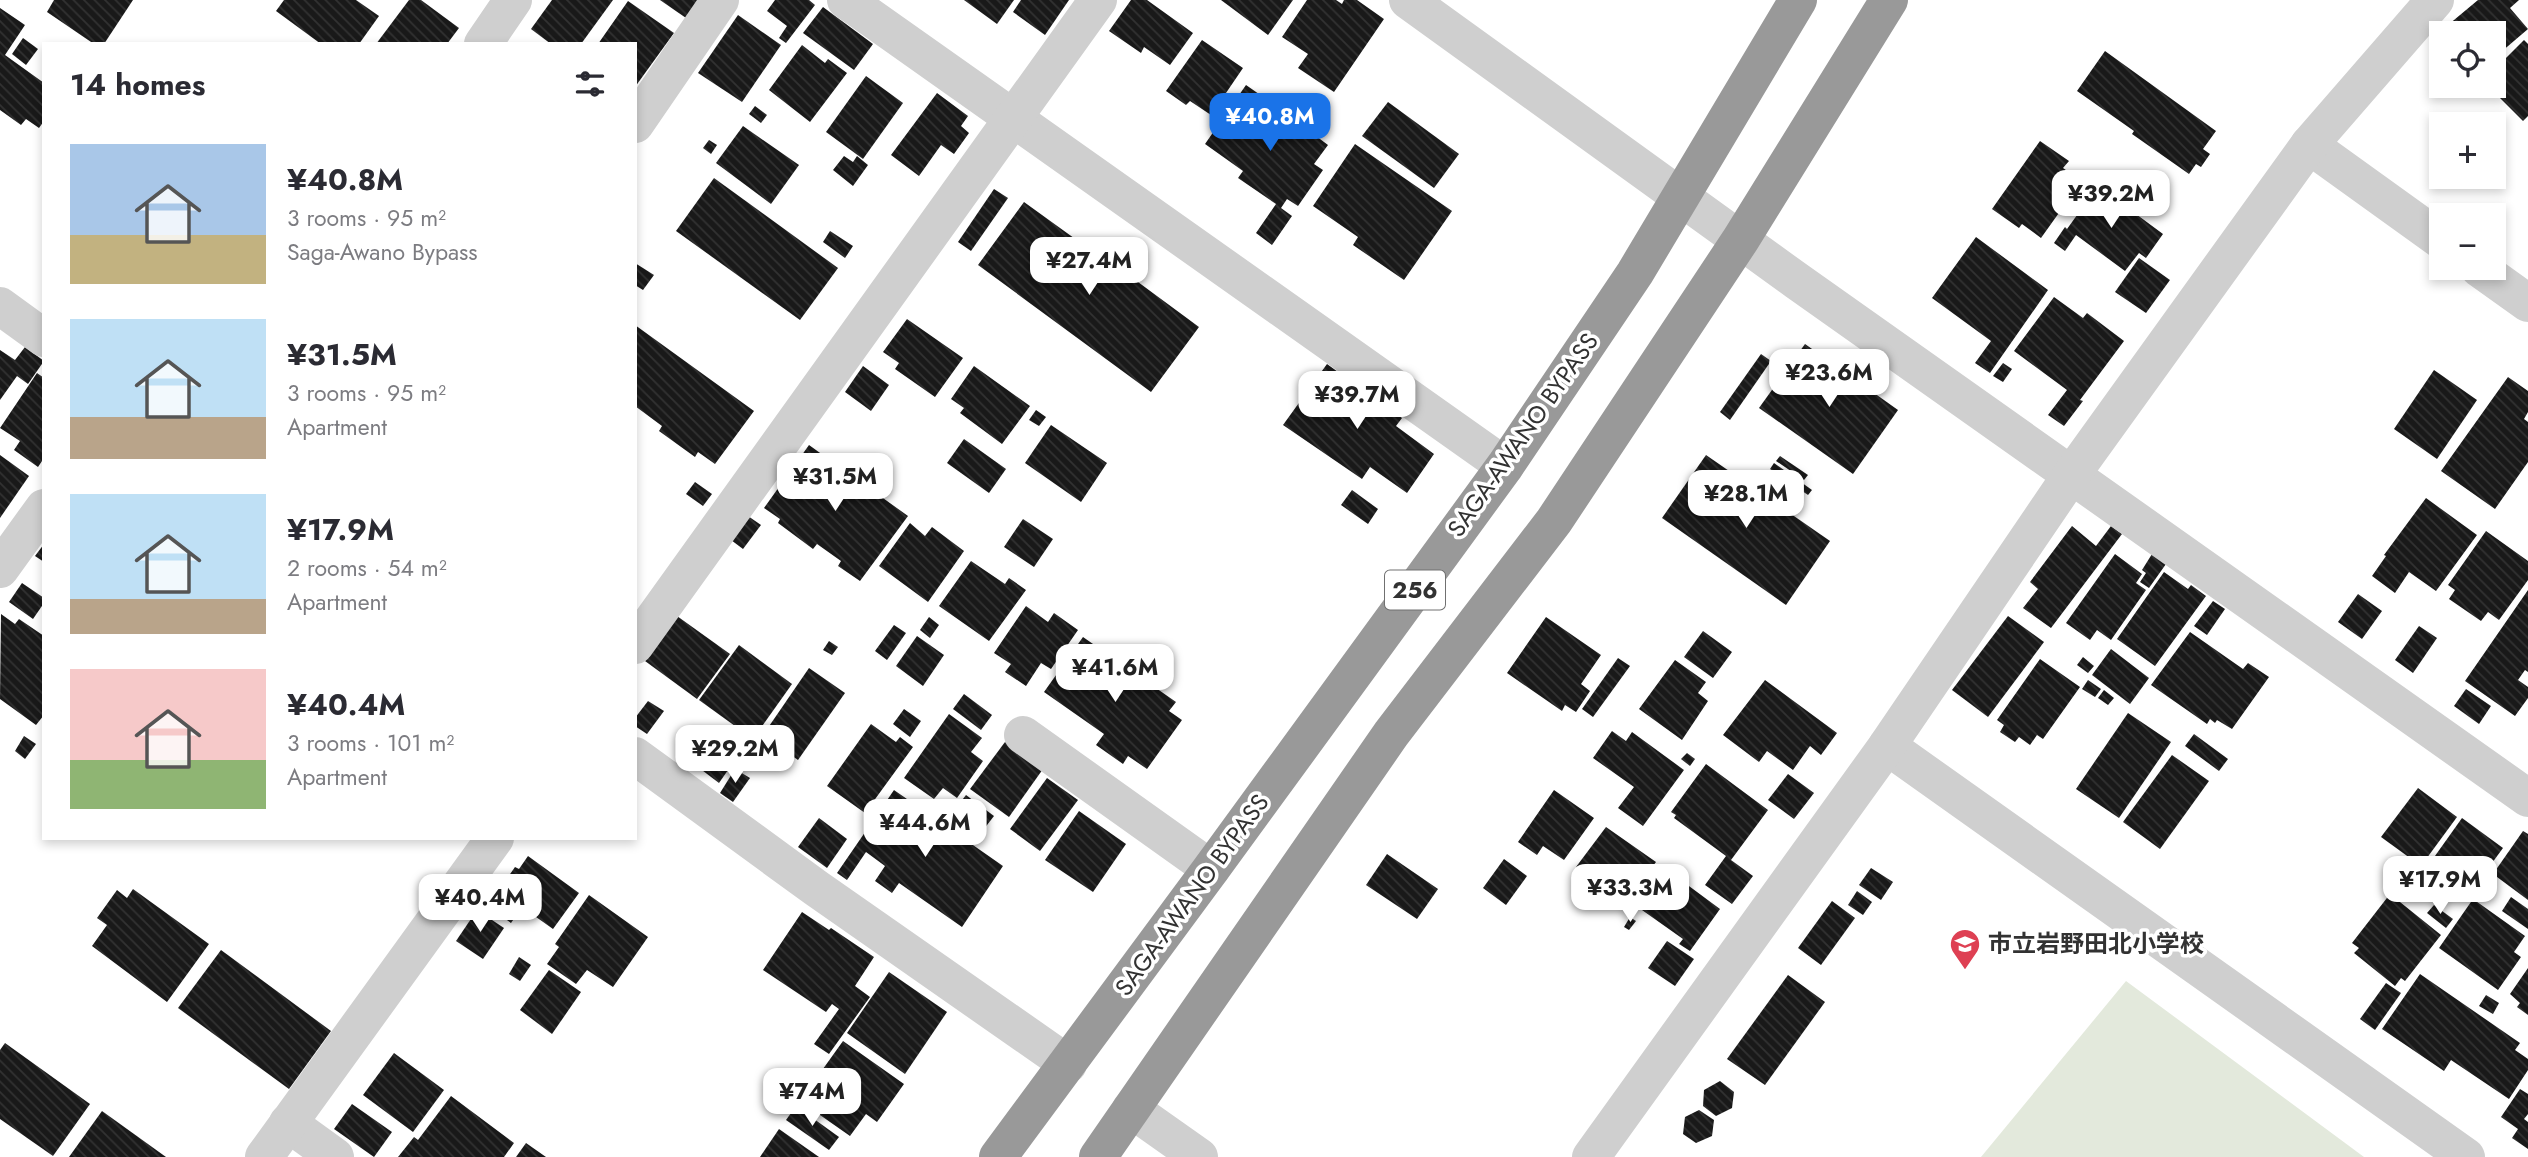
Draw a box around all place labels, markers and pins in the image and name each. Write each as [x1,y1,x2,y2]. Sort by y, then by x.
pin: ¥40.8M [1213,94,1327,153]
pin: ¥39.2M [2054,170,2168,230]
pin: ¥27.4M [1032,238,1146,297]
pin: ¥23.6M [1772,350,1886,409]
pin: ¥39.7M [1300,372,1414,431]
pin: ¥31.5M [778,454,892,513]
pin: ¥28.1M [1689,470,1803,530]
pin: ¥41.6M [1058,644,1172,704]
pin: ¥29.2M [678,726,792,785]
pin: ¥44.6M [868,800,982,859]
pin: ¥17.9M [2383,856,2497,916]
pin: ¥33.3M [1573,864,1687,924]
pin: ¥40.4M [423,874,537,934]
place label: 市立岩野田北小学校 [1988,926,2204,961]
school or university icon: 市立岩野田北小学校 [1948,927,1982,971]
pin: ¥74M [771,1068,853,1128]

